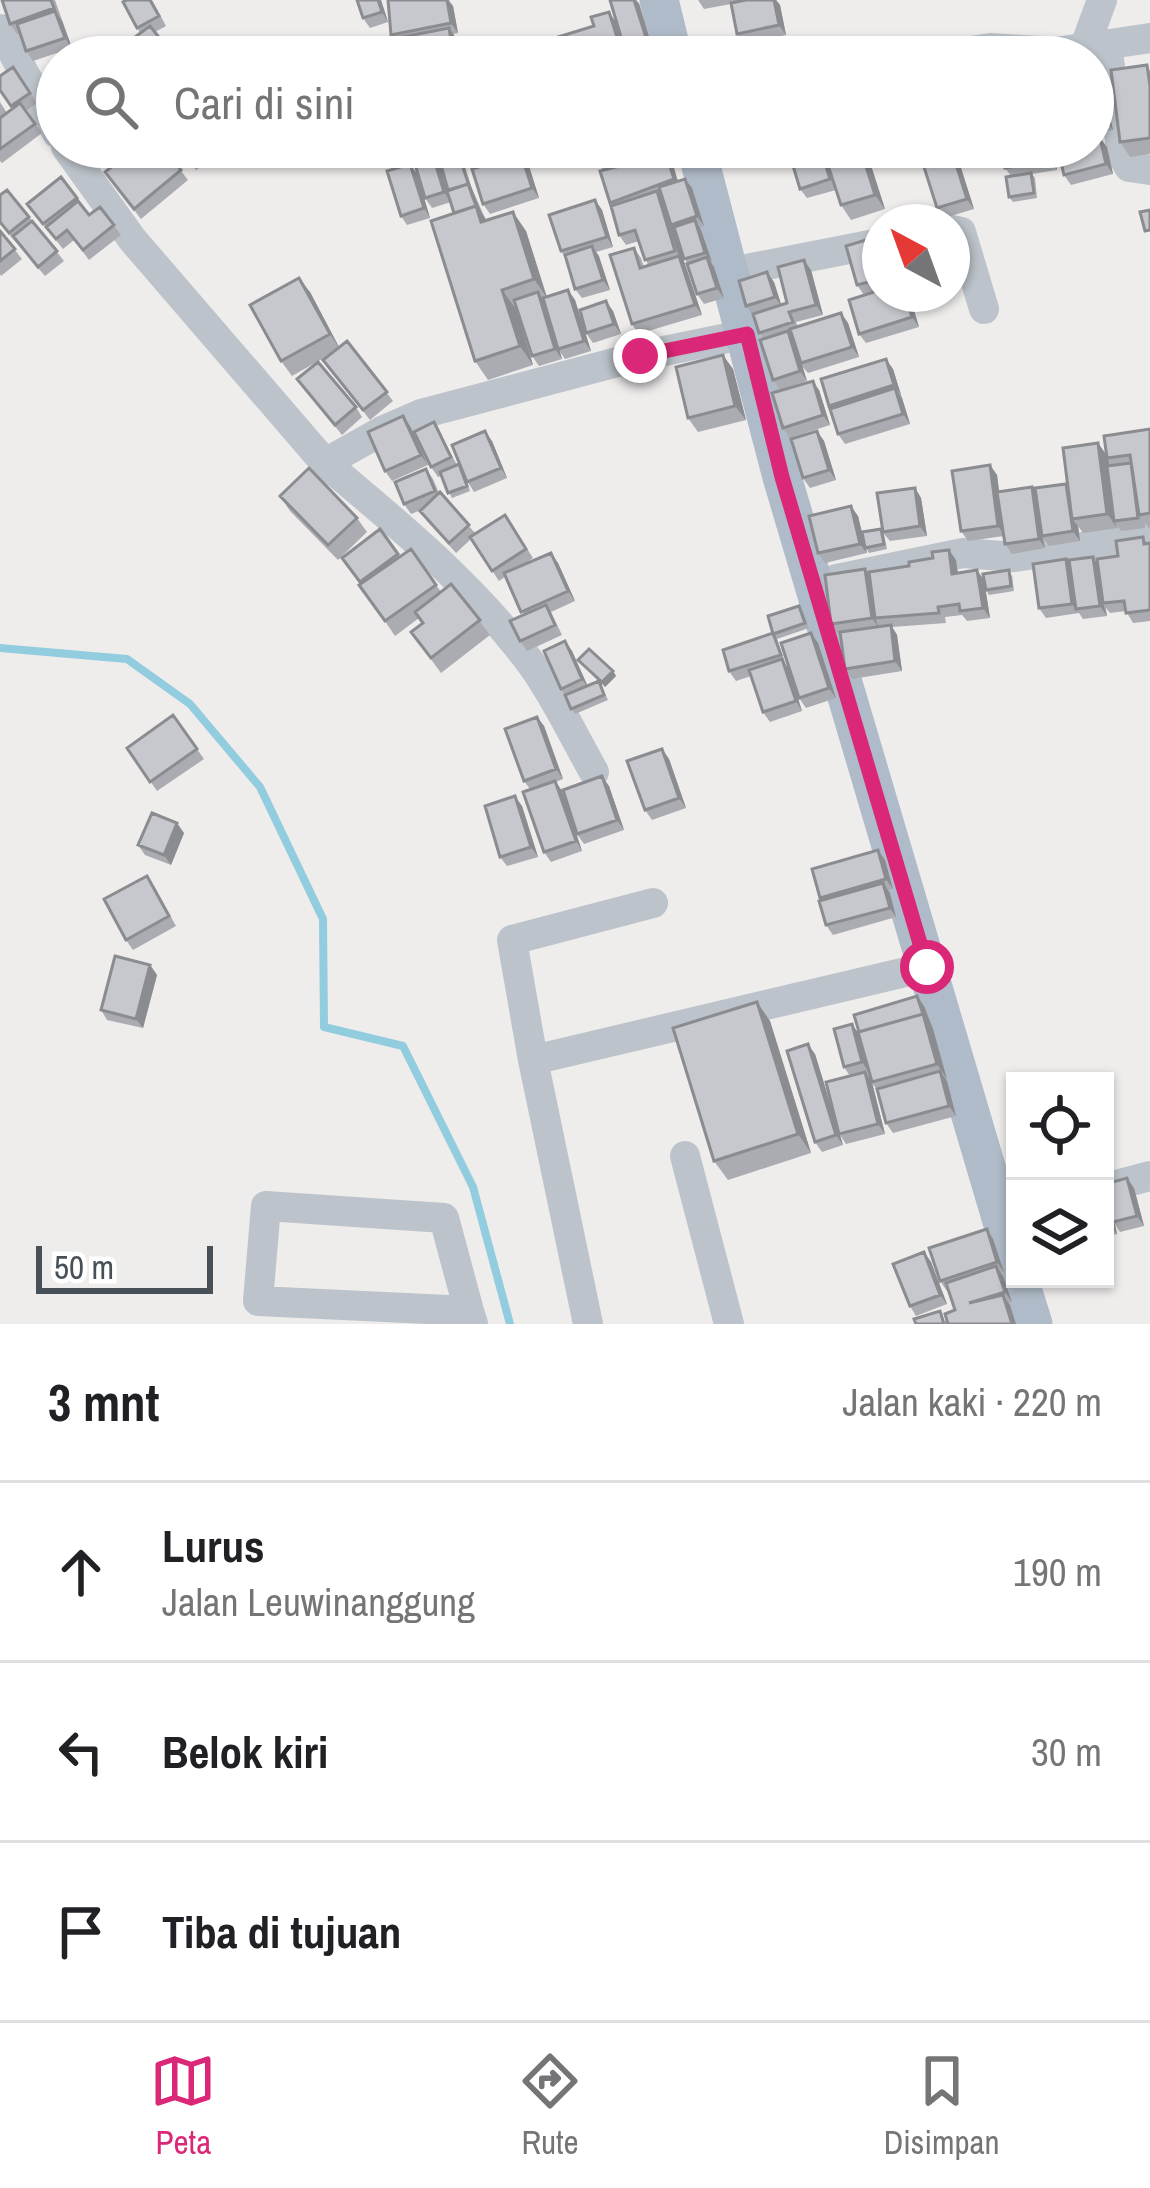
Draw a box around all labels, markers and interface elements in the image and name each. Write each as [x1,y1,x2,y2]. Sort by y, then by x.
search box [36,36,1114,168]
icon: search [78,69,144,135]
text: Cari di sini [174,72,355,133]
north arrow [862,204,970,312]
route end [613,329,667,383]
route start [900,940,954,994]
map controls [1006,1072,1114,1288]
button: locate [1006,1072,1114,1180]
button: layers [1006,1180,1114,1288]
scale bar [36,1240,213,1293]
text: 50 m [54,1245,114,1289]
text: 3 mnt [48,1368,160,1437]
text: Jalan kaki · 220 m [842,1376,1102,1428]
text: Lurus [162,1515,265,1576]
icon: ahead [48,1539,114,1605]
text: 190 m [1013,1546,1102,1598]
text: Jalan Leuwinanggung [162,1576,475,1628]
icon: left [48,1719,114,1785]
text: Belok kiri [162,1721,328,1782]
text: 30 m [1031,1726,1102,1778]
icon: arrive [48,1899,114,1965]
text: Tiba di tujuan [162,1901,401,1962]
tab: Peta [150,2048,216,2164]
tab: Rute [517,2048,583,2164]
tab: Disimpan [884,2048,1000,2164]

